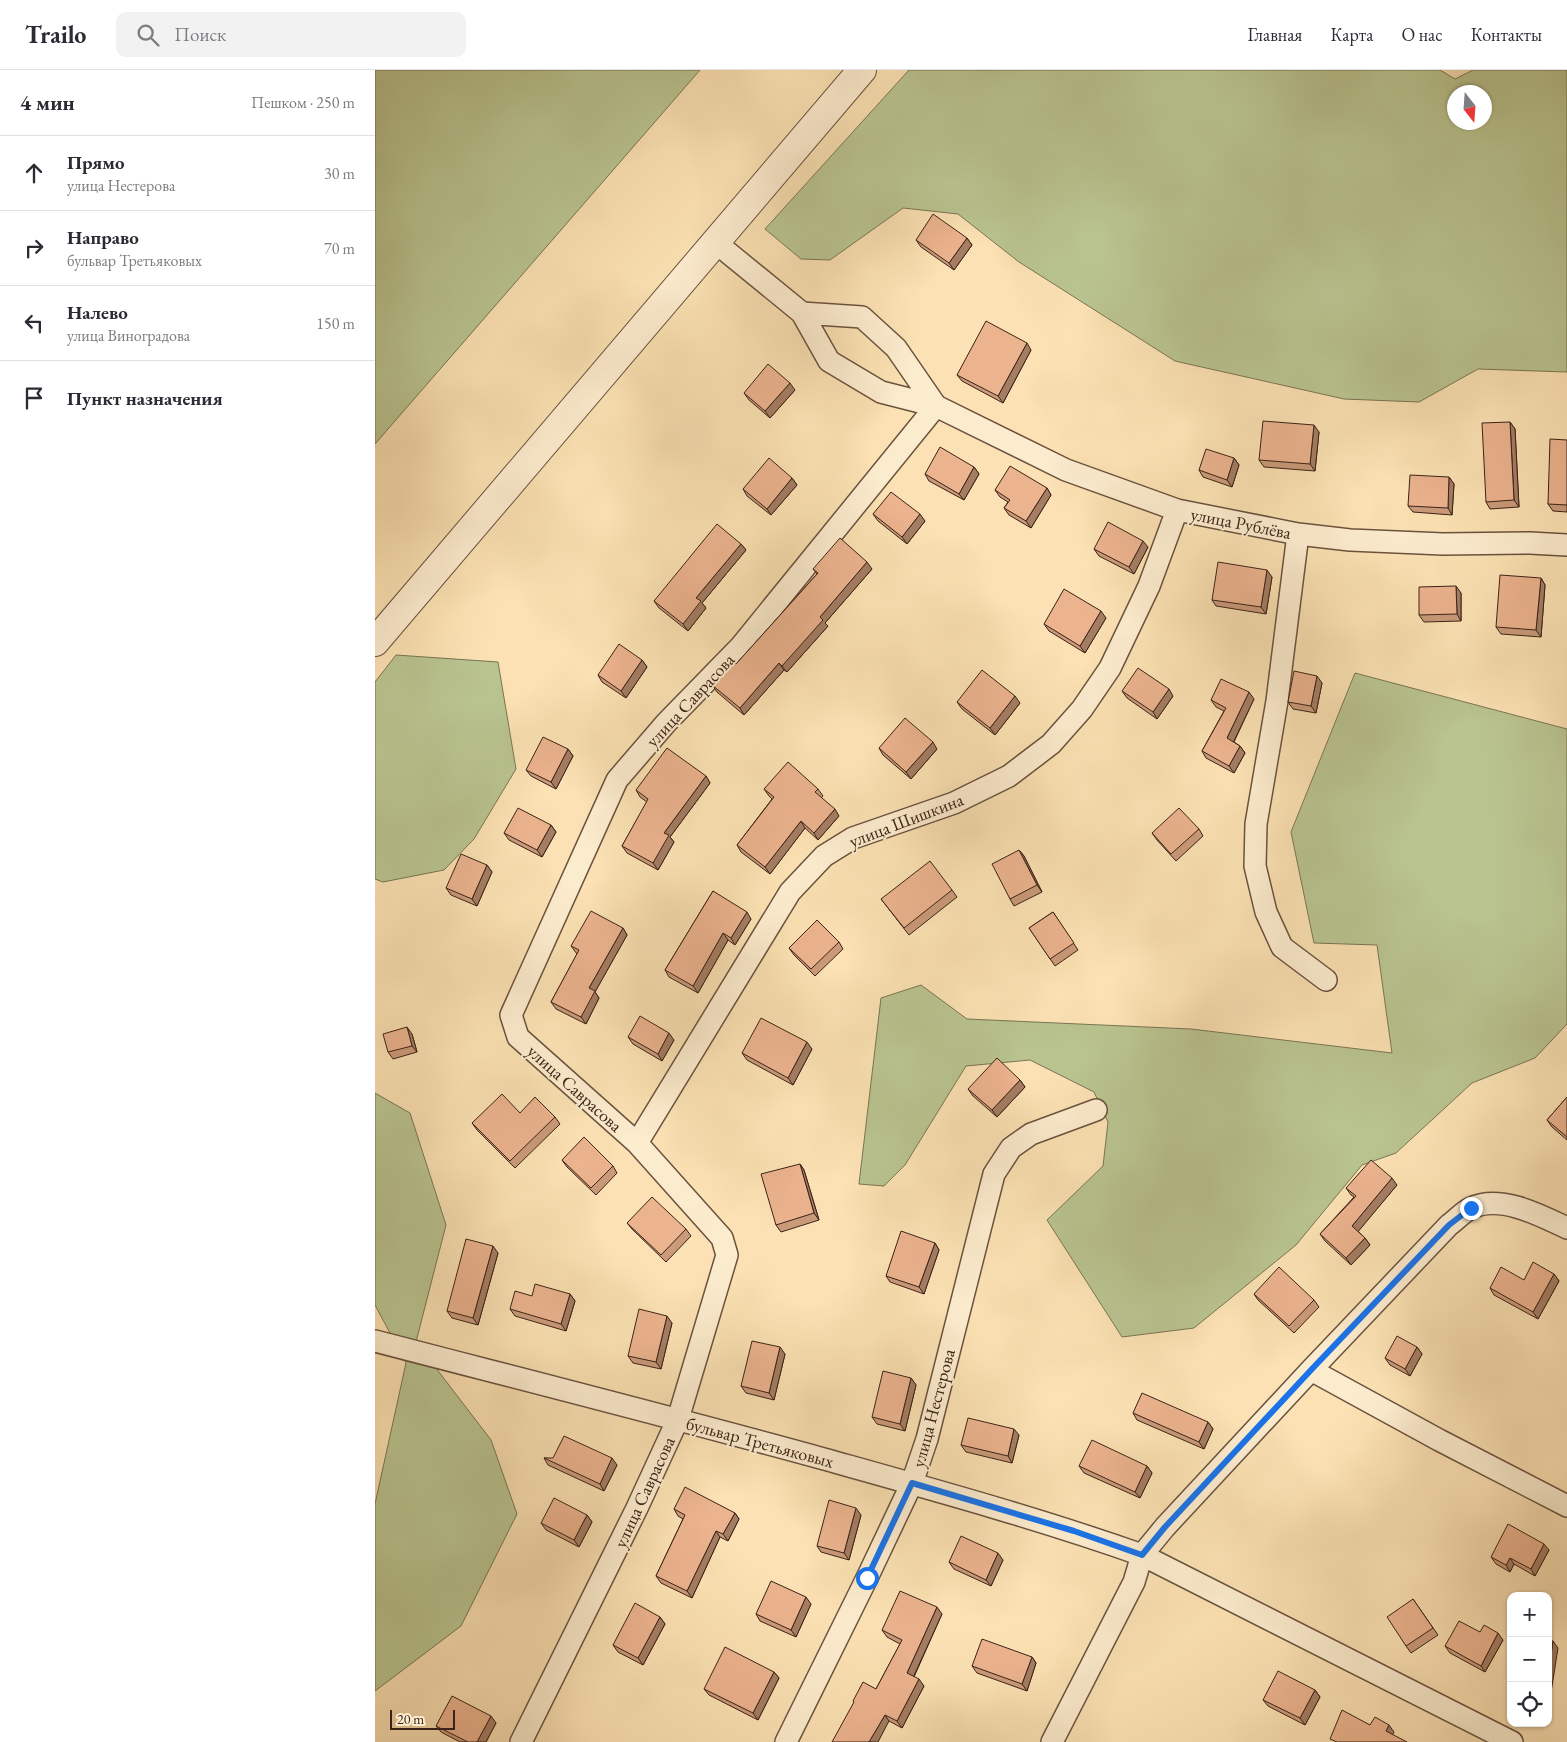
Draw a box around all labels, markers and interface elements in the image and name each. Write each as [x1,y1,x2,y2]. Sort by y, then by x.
search box [116,12,466,57]
text: Trailo [25,19,86,50]
icon: search [134,21,162,49]
text: Поиск [174,22,226,47]
text: Главная [1248,23,1302,46]
text: Карта [1330,23,1373,46]
text: О нас [1401,23,1443,46]
text: Контакты [1471,23,1542,46]
north arrow [1447,85,1492,130]
text: 4 мин [20,89,75,116]
text: Пешком · 250 m [251,92,355,113]
text: Прямо [67,150,125,175]
icon: ahead [20,159,48,187]
text: 30 m [324,163,355,184]
text: улица Нестерова [67,175,175,196]
text: Направо [67,225,139,250]
icon: right [20,234,48,262]
text: 70 m [324,238,355,259]
text: бульвар Третьяковых [67,250,202,271]
text: Налево [67,300,128,325]
icon: left [20,309,48,337]
text: 150 m [316,313,355,334]
text: улица Виноградова [67,325,190,346]
icon: arrive [20,384,48,412]
text: Пункт назначения [67,386,223,411]
street label: улица Рублёва [1189,502,1294,544]
street label: улица Саврасова [641,648,740,752]
street label: улица Шишкина [845,787,967,852]
street label: улица Саврасова [523,1039,628,1137]
route end [1460,1197,1483,1220]
street label: улица Нестерова [906,1345,960,1470]
street label: бульвар Третьяковых [684,1411,837,1473]
street label: улица Саврасова [608,1432,680,1551]
route start [856,1567,879,1590]
map controls [1507,1592,1552,1727]
button: + [1507,1592,1552,1637]
button: − [1507,1637,1552,1682]
button: locate [1507,1682,1552,1727]
scale bar [390,1707,455,1730]
text: 20 m [397,1710,424,1728]

